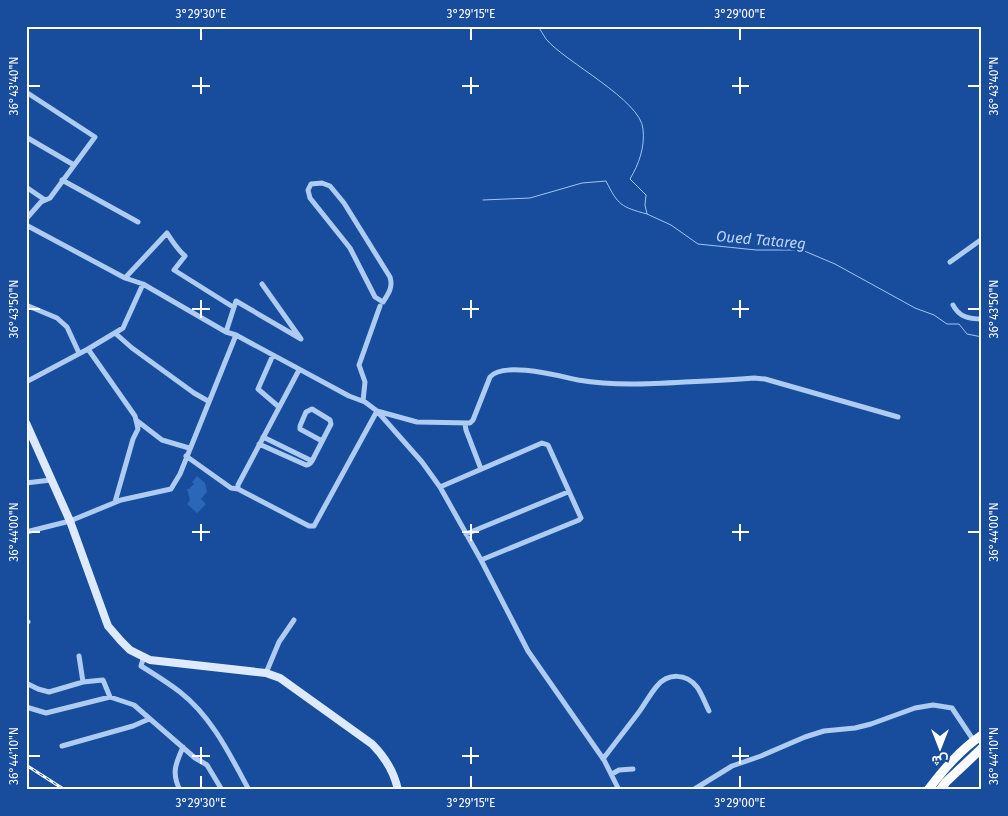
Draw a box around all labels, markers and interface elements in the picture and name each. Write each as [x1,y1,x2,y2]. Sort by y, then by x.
text: 3°29'30"E [176,7,226,21]
text: 3°29'15"E [446,7,496,21]
text: 3°29'00"E [714,7,766,21]
text: 36°43'40"N [7,57,21,115]
text: 36°43'40"N [987,57,1001,115]
water label: Oued Tatareg [715,227,807,253]
text: 36°43'50"N [7,280,21,338]
text: 36°43'50"N [987,280,1001,338]
text: 36°44'00"N [7,502,21,562]
text: 36°44'00"N [987,502,1001,562]
north arrow [916,724,966,774]
text: 36°44'10"N [7,727,21,785]
text: 36°44'10"N [987,727,1001,785]
text: ش [931,752,948,769]
text: 3°29'30"E [176,796,226,810]
text: 3°29'15"E [446,796,496,810]
text: 3°29'00"E [714,796,766,810]

